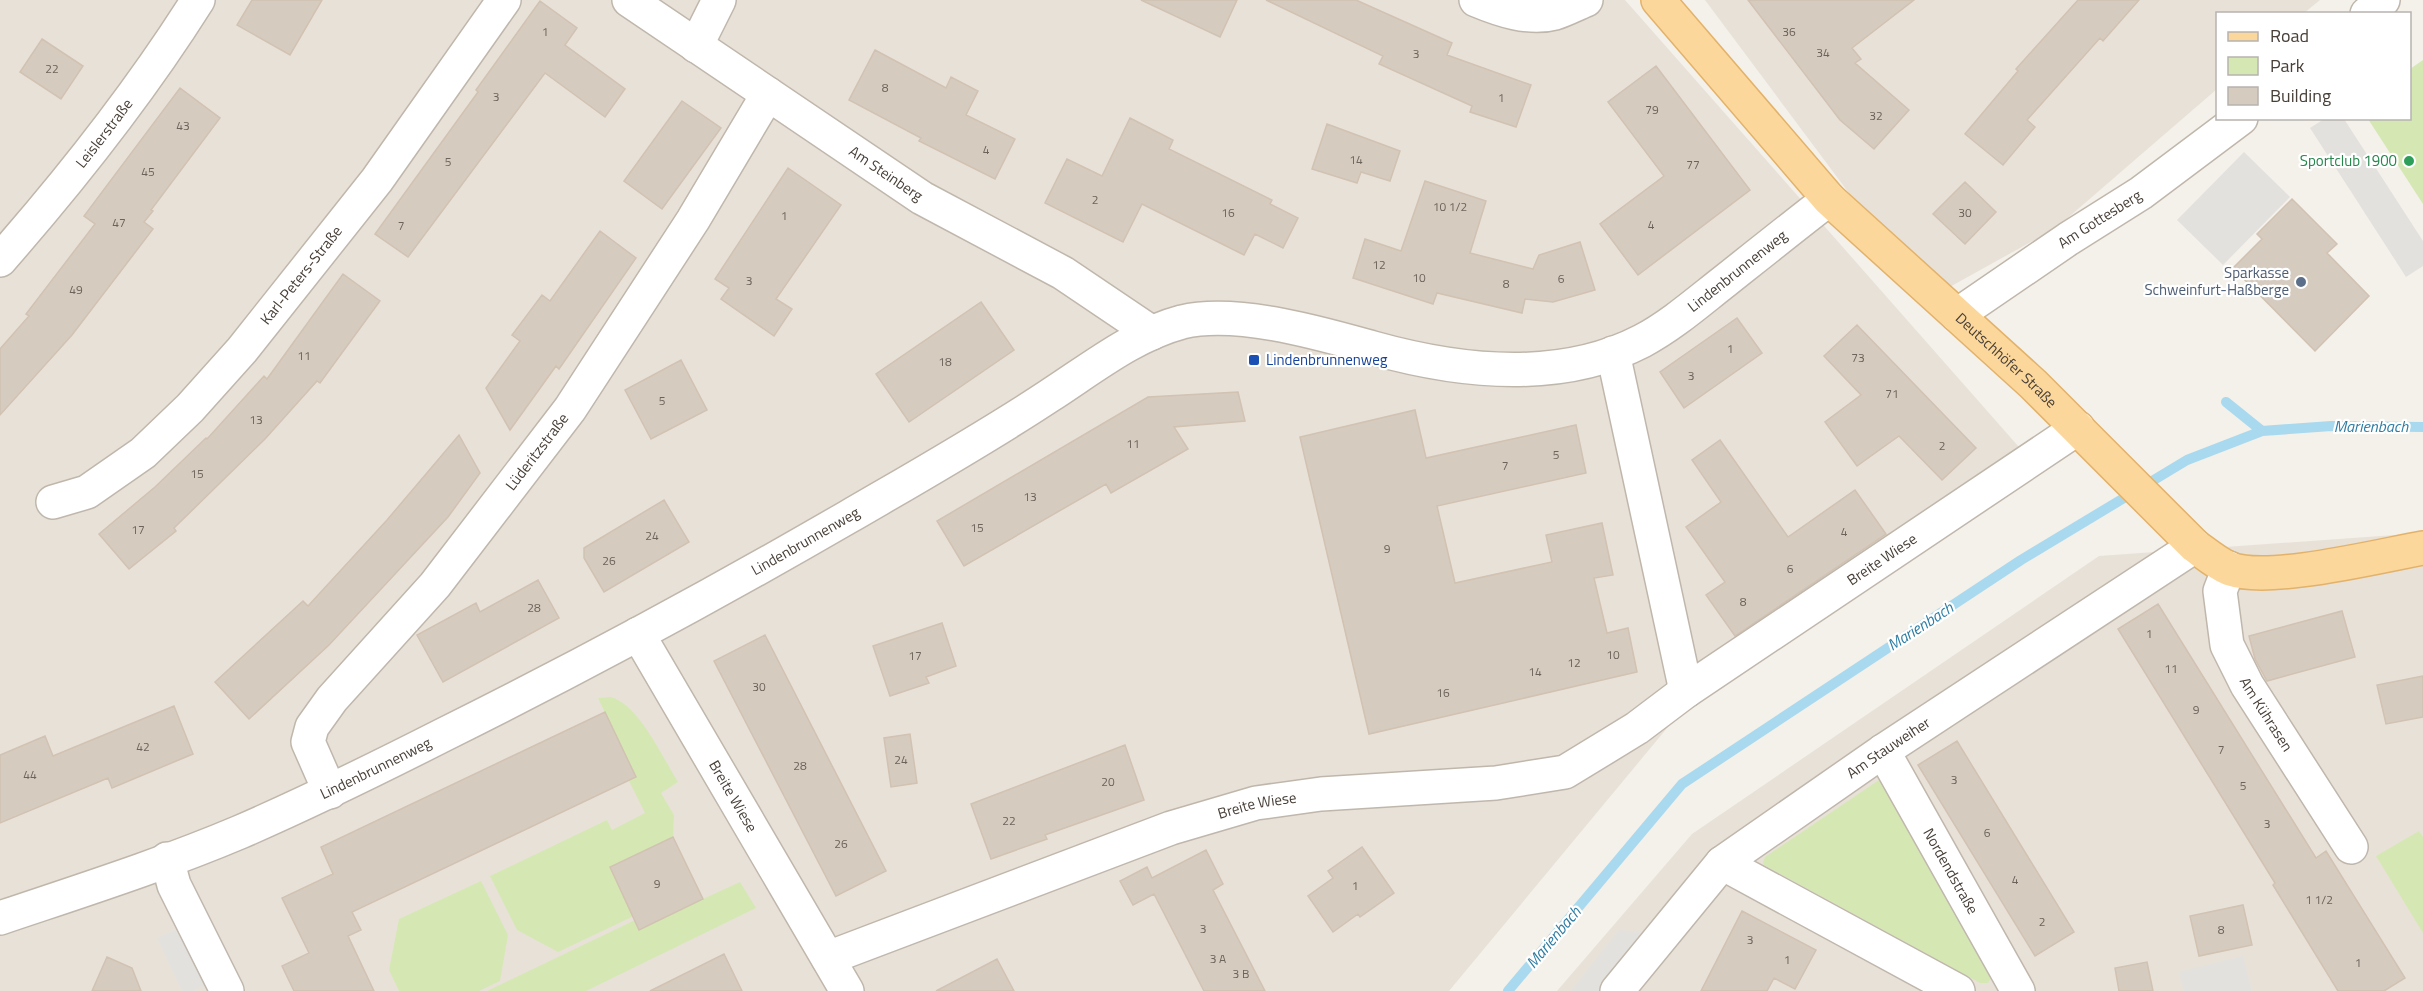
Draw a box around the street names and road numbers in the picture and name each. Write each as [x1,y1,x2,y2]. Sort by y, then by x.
street label: Leislerstraße [70,93,138,173]
street label: Am Steinberg [844,140,928,207]
street label: Am Gottesberg [2053,183,2146,254]
street label: Karl-Peters-Straße [254,221,348,330]
street label: Lindenbrunnenweg [1682,224,1792,318]
street label: Deutschhöfer Straße [1951,307,2063,413]
street label: Lüderitzstraße [499,408,574,495]
street label: Lindenbrunnenweg [747,501,864,581]
street label: Breite Wiese [1842,527,1921,591]
street label: Am Kührasen [2234,673,2299,756]
street label: Am Stauweiher [1842,711,1935,784]
street label: Lindenbrunnenweg [316,731,435,805]
street label: Breite Wiese [703,756,764,836]
street label: Breite Wiese [1215,786,1298,825]
street label: Nordendstraße [1918,824,1985,918]

